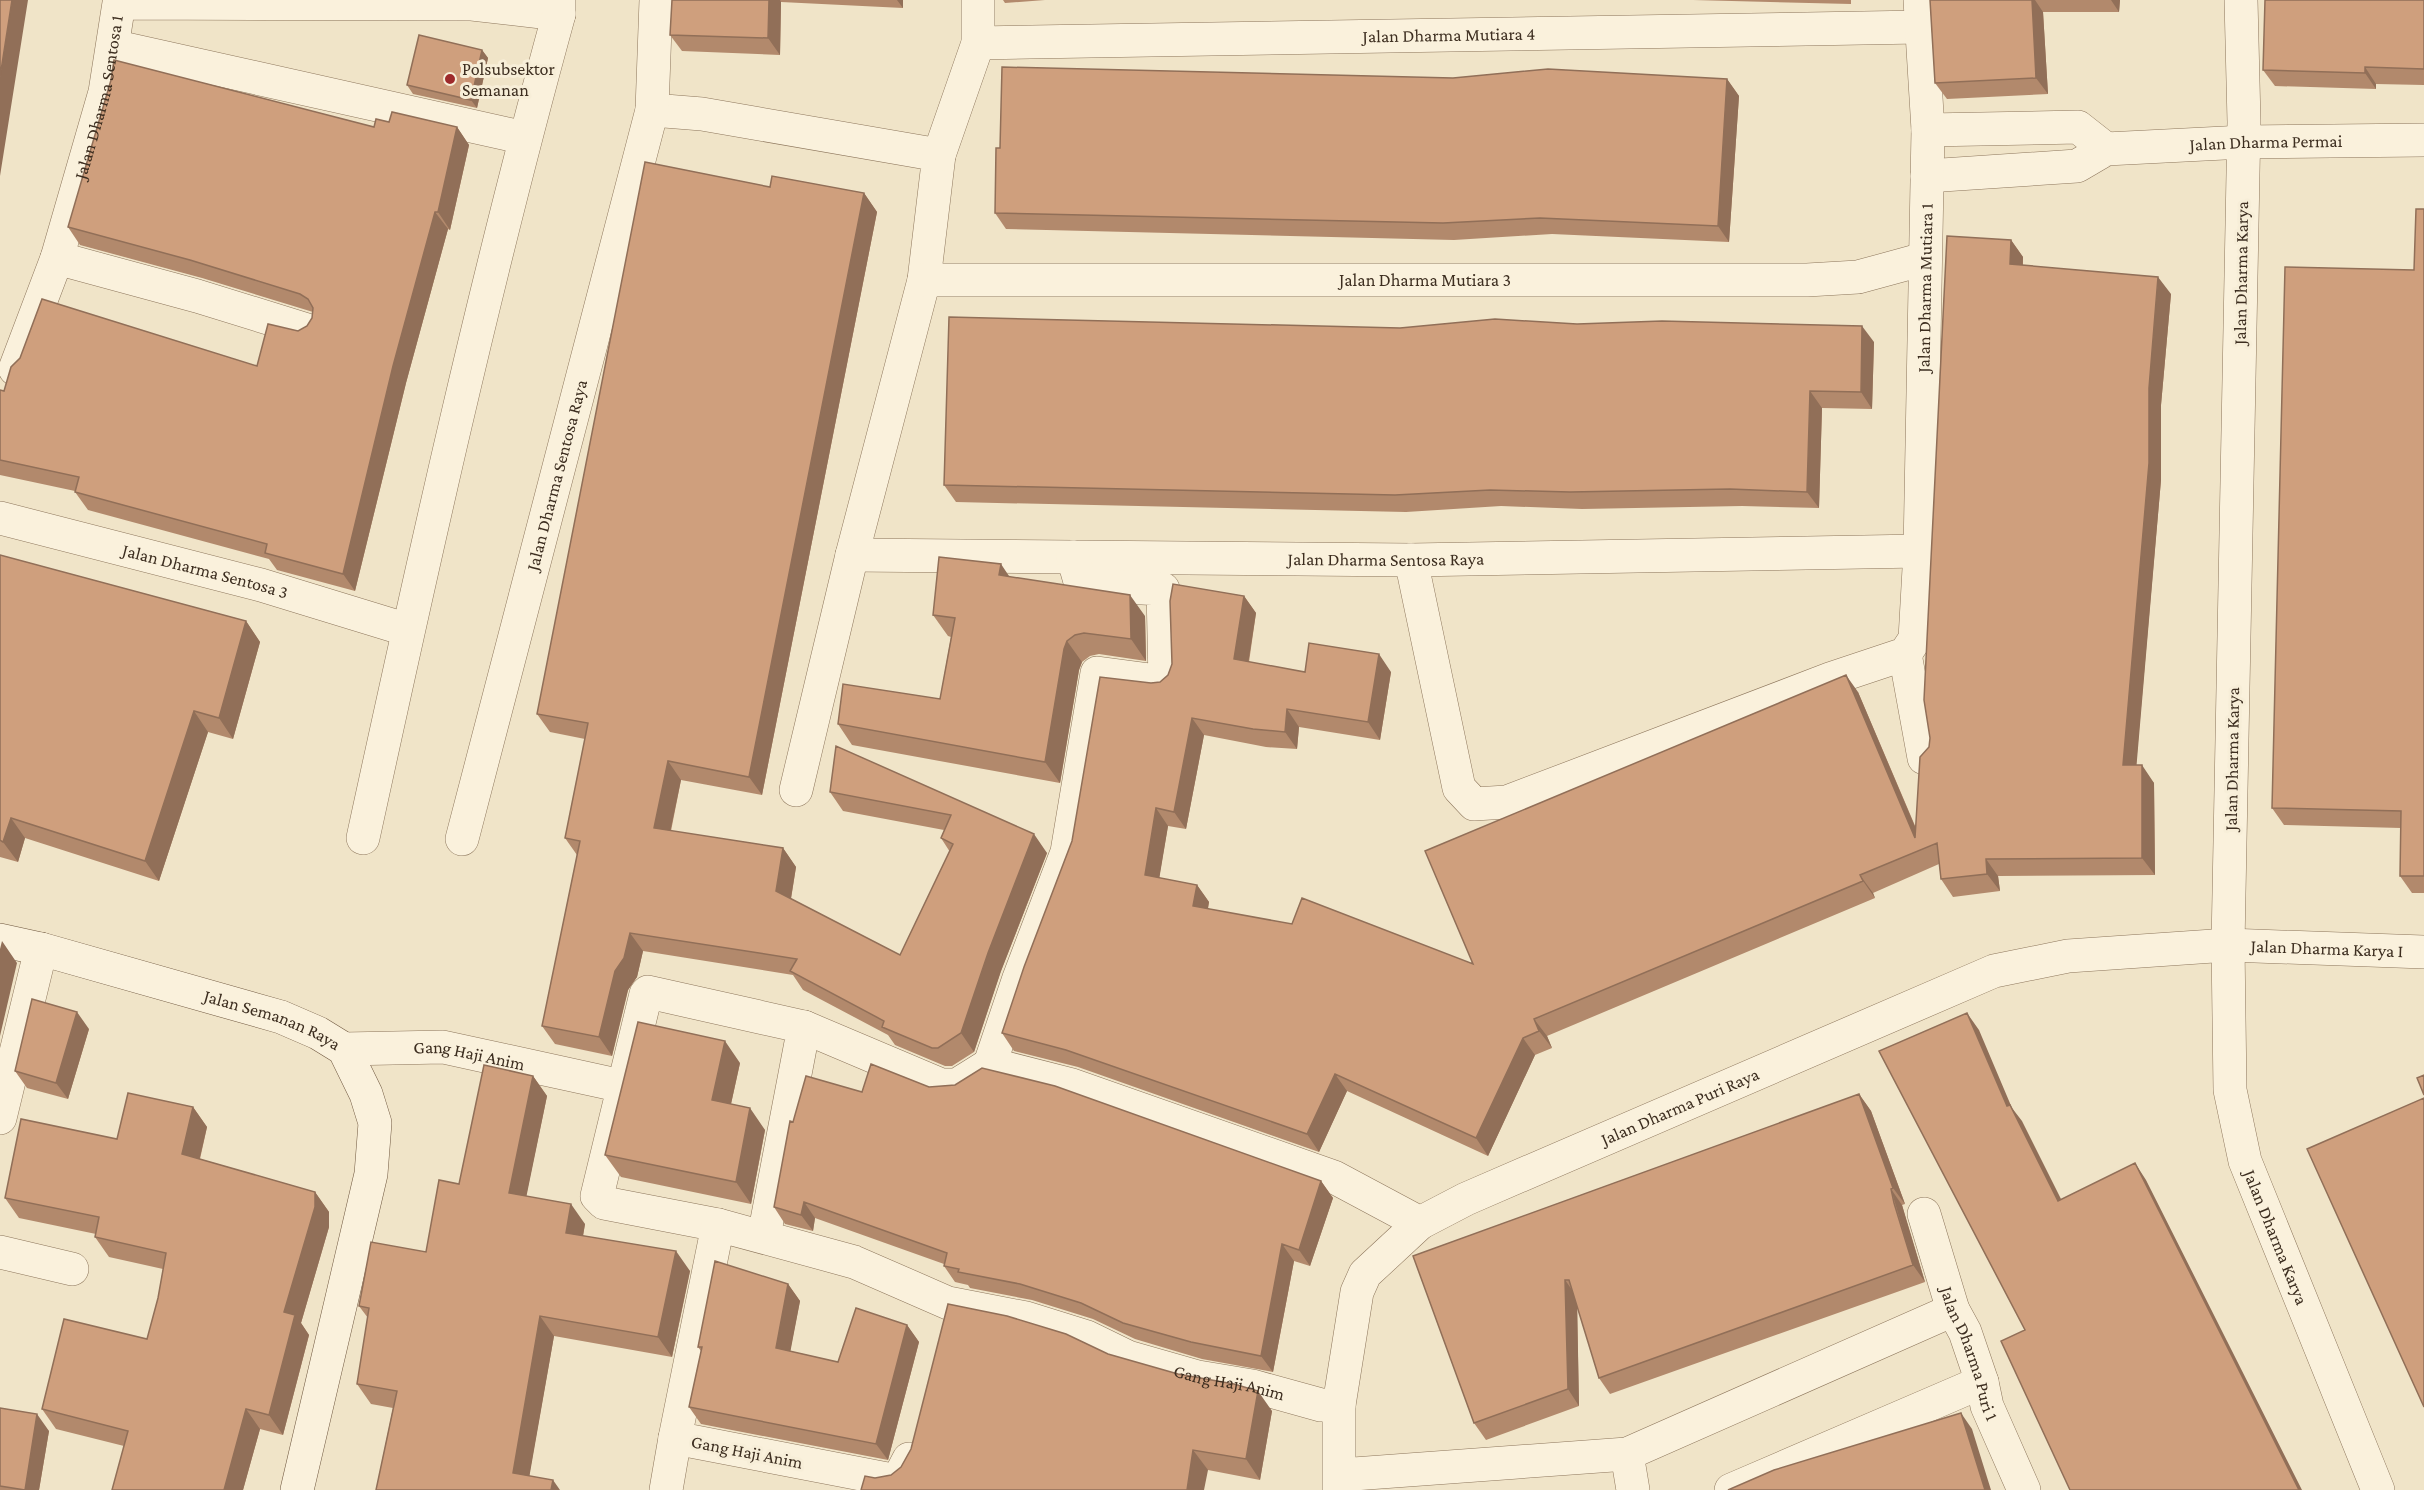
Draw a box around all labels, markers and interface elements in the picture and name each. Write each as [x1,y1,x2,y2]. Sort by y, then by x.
street label: Jalan Dharma Sentosa 1 [70,14,127,184]
street label: Jalan Dharma Mutiara 4 [1360,24,1536,47]
place label: Polsubsektor Semanan [462,59,556,100]
marker: Polsubsektor Semanan [443,72,457,86]
street label: Jalan Dharma Permai [2187,131,2343,155]
street label: Jalan Dharma Karya [2230,201,2252,347]
street label: Jalan Dharma Mutiara 1 [1913,203,1937,375]
street label: Jalan Dharma Mutiara 3 [1337,270,1511,290]
street label: Jalan Dharma Sentosa Raya [522,377,591,575]
street label: Jalan Dharma Sentosa 3 [118,539,291,603]
street label: Jalan Dharma Sentosa Raya [1286,549,1484,570]
street label: Jalan Dharma Karya [2221,687,2243,833]
street label: Jalan Dharma Karya I [2248,936,2404,961]
street label: Jalan Semanan Raya [200,985,344,1054]
street label: Gang Haji Anim [413,1037,527,1075]
street label: Jalan Dharma Puri Raya [1596,1064,1762,1150]
street label: Jalan Dharma Karya [2239,1165,2312,1308]
street label: Jalan Dharma Puri 1 [1936,1282,2002,1424]
street label: Gang Haji Anim [1171,1361,1288,1405]
street label: Gang Haji Anim [689,1431,805,1474]

